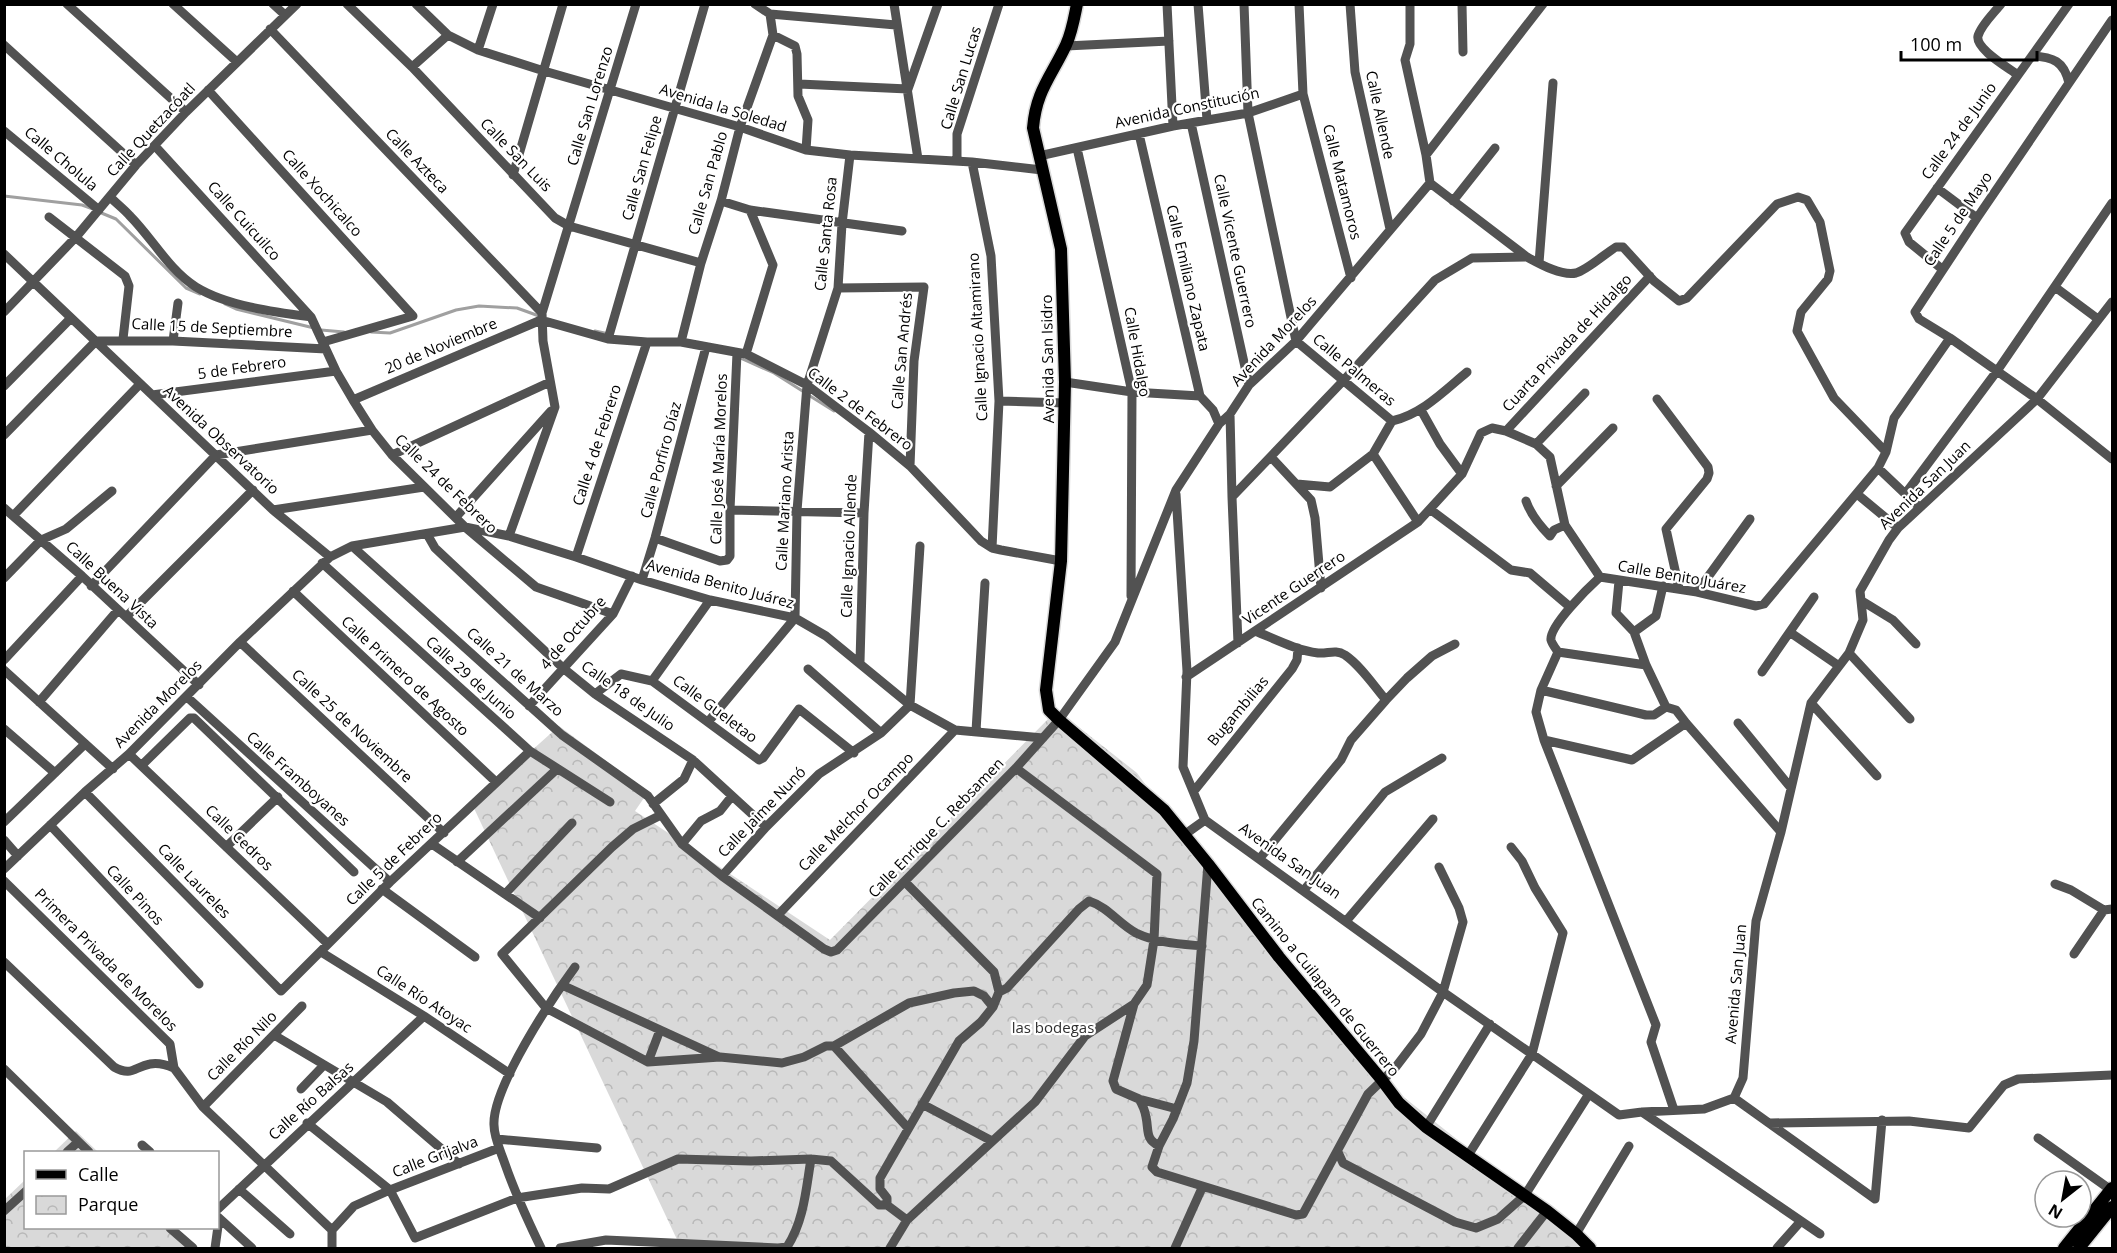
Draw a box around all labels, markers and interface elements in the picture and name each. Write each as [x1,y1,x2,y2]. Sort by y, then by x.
street label: Calle San Lucas [935,24,985,132]
scale bar [1901,24,2038,62]
text: 100 m [1910,32,1962,56]
street label: Calle San Lorenzo [561,43,617,168]
street label: Calle Allende [1362,69,1400,161]
street label: Calle Quetzacóatl [102,78,199,181]
street label: Avenida la Soledad [657,78,789,136]
street label: Calle 24 de Junio [1916,78,2000,183]
street label: Avenida Constitución [1113,82,1261,132]
street label: Calle San Luis [476,113,557,196]
street label: Calle San Felipe [616,113,666,223]
street label: Calle Cholula [21,121,103,195]
street label: Calle Matamoros [1319,122,1367,242]
street label: Calle Azteca [382,123,454,197]
street label: Calle San Pablo [683,129,731,237]
street label: Calle Xochicalco [278,144,367,240]
street label: Calle 5 de Mayo [1918,167,1996,270]
street label: Calle Vicente Guerrero [1210,172,1262,330]
street label: Calle Cuicuilco [204,176,286,264]
street label: Calle Santa Rosa [809,176,841,292]
street label: Calle Emiliano Zapata [1162,203,1216,353]
street label: Calle Ignacio Altamirano [963,252,991,422]
street label: Cuarta Privada de Hidalgo [1497,269,1636,416]
street label: Avenida Morelos [1226,291,1320,390]
street label: Calle San Andrés [886,292,916,410]
street label: Avenida San Isidro [1036,294,1058,424]
street label: Calle Hidalgo [1120,305,1156,398]
street label: 20 de Noviembre [381,312,500,378]
street label: Calle 15 de Septiembre [131,313,293,341]
street label: Calle Palmeras [1309,329,1400,410]
street label: 5 de Febrero [196,351,287,383]
street label: Calle 2 de Febrero [804,362,917,454]
street label: Calle José María Morelos [705,373,731,545]
street label: Avenida Observatorio [159,380,284,498]
street label: Calle 4 de Febrero [567,381,625,508]
street label: Calle Porfiro Díaz [635,399,685,520]
street label: Calle 24 de Febrero [391,429,502,537]
street label: Calle Mariano Arista [770,430,798,571]
street label: Avenida San Juan [1874,435,1974,533]
street label: Calle Ignacio Allende [835,474,861,618]
street label: Calle Buena Vista [62,536,163,632]
street label: Vicente Guerrero [1238,545,1349,629]
street label: Avenida Benito Juárez [644,554,796,612]
street label: Calle Benito Juárez [1616,555,1748,597]
street label: 4 de Octubre [535,591,610,673]
street label: Calle Primero de Agosto [338,611,474,740]
street label: Calle 21 de Marzo [463,622,569,720]
street label: Calle 29 de Junio [422,631,521,723]
street label: Avenida Morelos [109,655,206,752]
street label: Calle 18 de Julio [578,655,679,735]
street label: Calle 25 de Noviembre [288,664,417,786]
street label: Calle Gueletao [669,670,762,747]
street label: Bugambilias [1202,671,1272,749]
street label: Calle Framboyanes [243,726,355,830]
street label: Calle Melchor Ocampo [793,747,917,875]
street label: Calle Enrique C. Rebsamen [863,753,1007,901]
street label: Calle Jaime Nunó [713,762,810,861]
street label: Calle Cedros [201,800,278,875]
street label: Calle 5 de Febrero [341,807,446,909]
street label: Avenida San Juan [1236,818,1346,903]
street label: Calle Laureles [154,838,236,922]
street label: Calle Pinos [103,860,169,929]
street label: Primera Privada de Morelos [31,884,182,1035]
street label: Camino a Cuilapam de Guerrero [1247,892,1405,1080]
street label: Avenida San Juan [1720,923,1750,1045]
street label: Calle Río Atoyac [373,960,476,1037]
street label: Calle Río Nilo [202,1006,281,1085]
park label: las bodegas [1012,1017,1094,1037]
street label: Calle Río Balsas [263,1057,357,1144]
street label: Calle Grijalva [389,1131,480,1182]
legend [24,1151,219,1229]
text: Calle [78,1162,119,1186]
north arrow [2033,1169,2093,1229]
text: Parque [78,1192,138,1216]
text: N [2044,1199,2067,1225]

